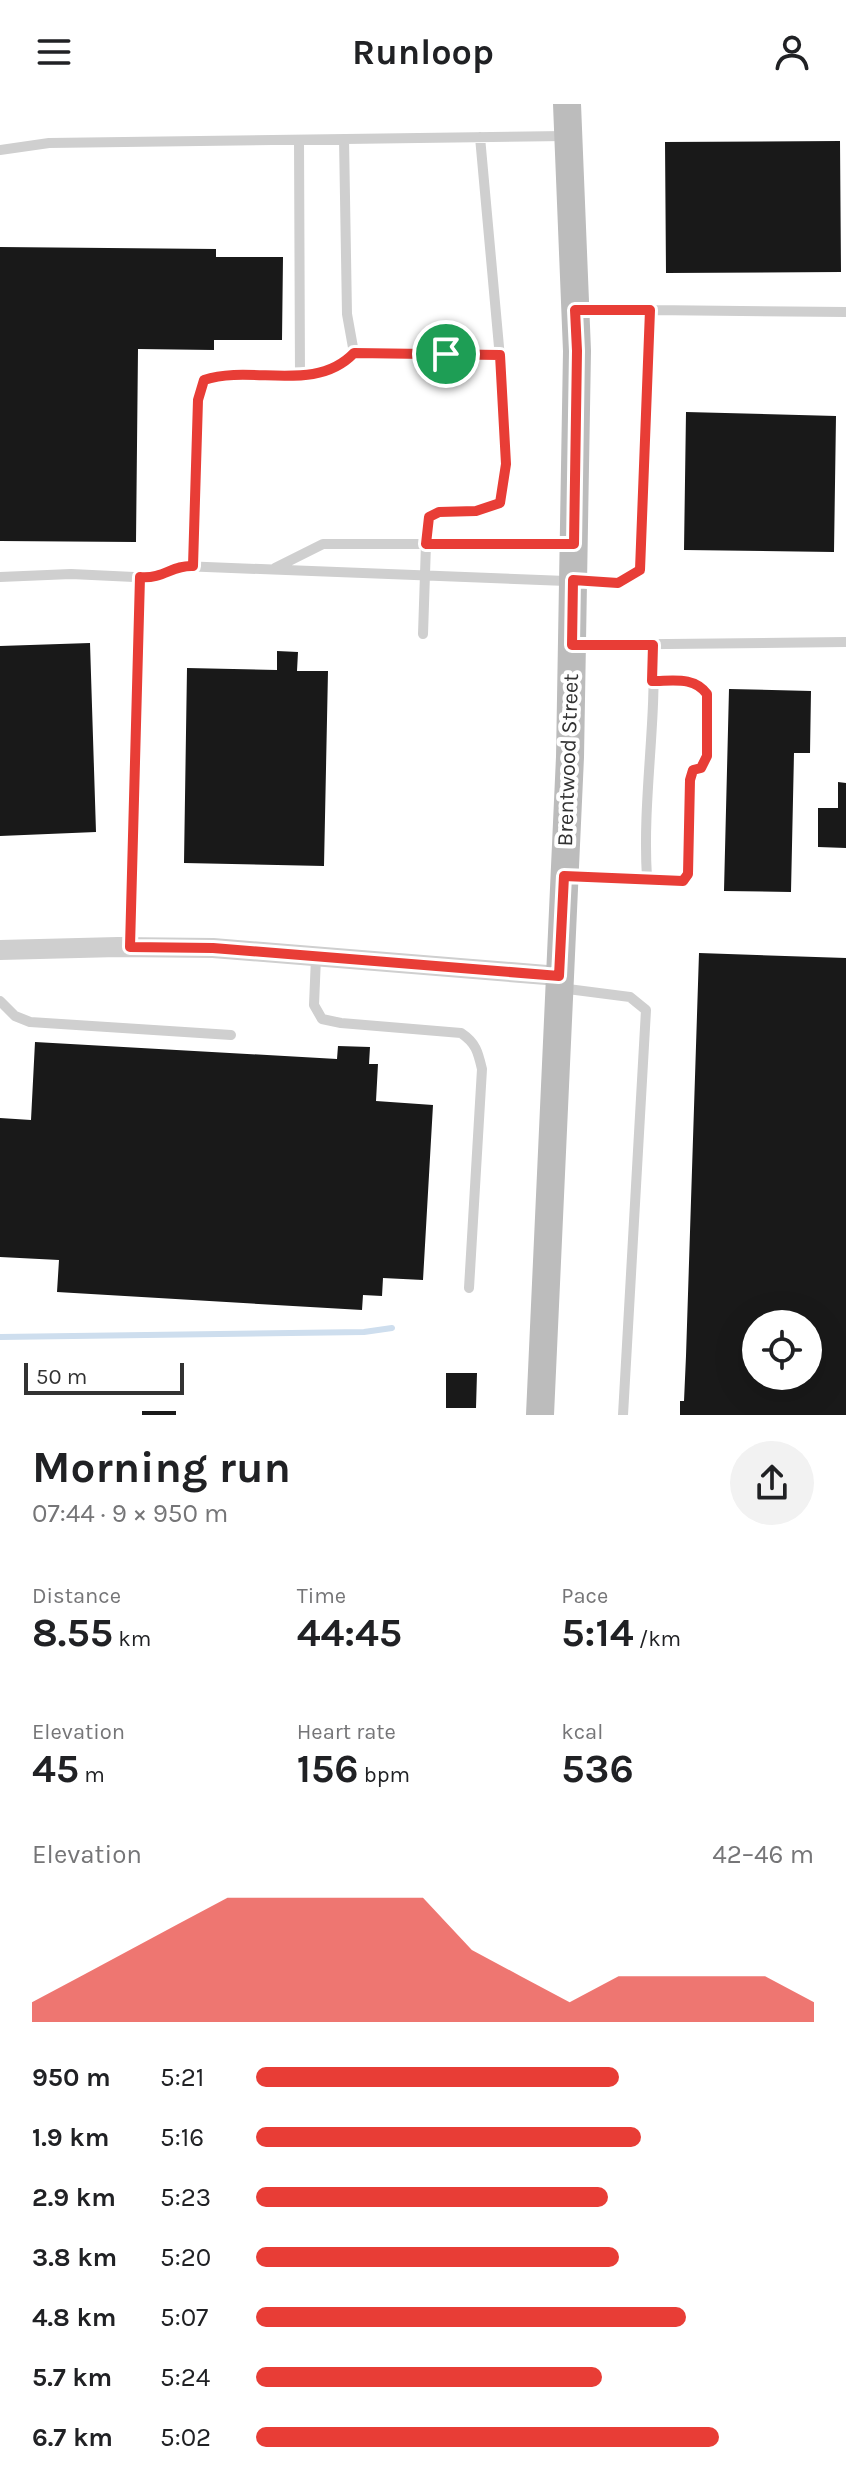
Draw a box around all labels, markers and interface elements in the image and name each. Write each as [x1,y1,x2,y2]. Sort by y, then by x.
icon: menu [32,30,76,74]
icon: person [770,30,814,74]
text: Runloop [352,31,494,73]
pin [412,320,480,388]
icon: arrive [424,332,468,376]
street label: Brentwood Street [552,673,584,847]
map controls [742,1310,822,1390]
button: locate [742,1310,822,1390]
scale bar [24,1359,184,1395]
text: 50 m [36,1364,87,1390]
button: share [730,1441,814,1525]
text: Morning run [32,1442,291,1493]
text: 07:44 · 9 × 950 m [32,1498,228,1529]
text: Distance [32,1583,121,1609]
text: Time [297,1583,346,1609]
text: Pace [561,1583,608,1609]
text: 8.55 [32,1609,113,1656]
text: 44:45 [297,1609,402,1656]
text: 5:14 [561,1609,633,1656]
text: km [113,1626,151,1652]
text: /km [633,1626,681,1652]
text: Elevation [32,1719,125,1745]
text: Heart rate [297,1719,396,1745]
text: kcal [561,1719,603,1745]
text: 45 [32,1745,79,1792]
text: 156 [297,1745,358,1792]
text: 536 [561,1745,634,1792]
text: m [79,1762,105,1788]
text: bpm [358,1762,410,1788]
text: Elevation [32,1839,142,1870]
text: 42–46 m [712,1839,814,1870]
text: 950 m [32,2062,111,2093]
text: 5:21 [160,2062,204,2093]
text: 1.9 km [32,2122,109,2153]
text: 5:16 [160,2122,204,2153]
text: 2.9 km [32,2182,116,2213]
text: 5:23 [160,2182,211,2213]
text: 3.8 km [32,2242,117,2273]
text: 5:20 [160,2242,211,2273]
text: 4.8 km [32,2302,117,2333]
text: 5:07 [160,2302,208,2333]
text: 5.7 km [32,2362,112,2393]
text: 5:24 [160,2362,210,2393]
text: 6.7 km [32,2422,113,2453]
text: 5:02 [160,2422,211,2453]

